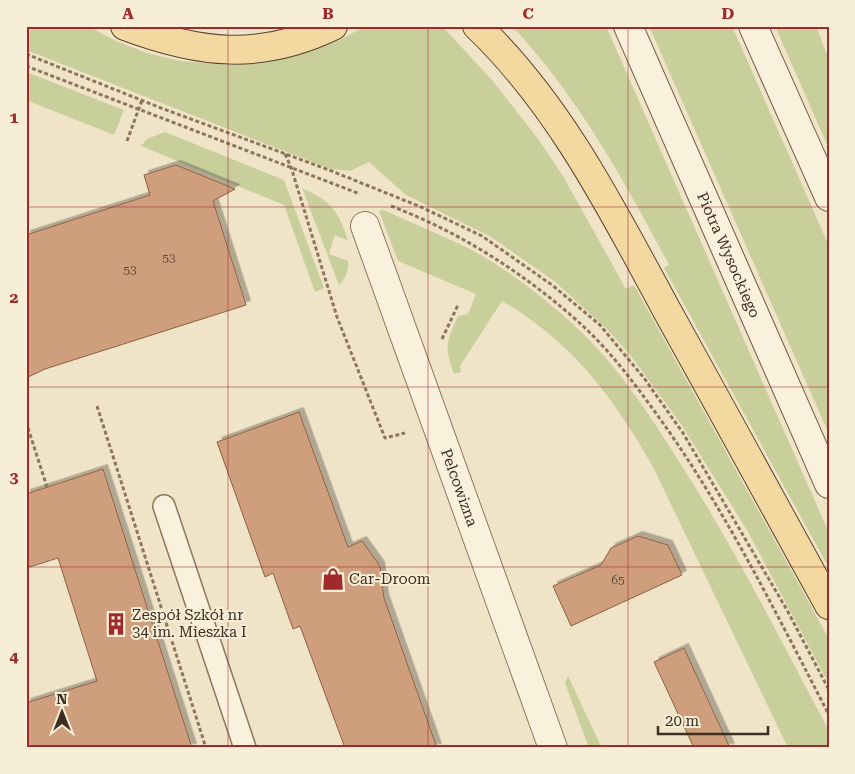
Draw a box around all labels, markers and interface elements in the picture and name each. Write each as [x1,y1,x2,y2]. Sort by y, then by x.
text: A [122,4,134,23]
text: B [322,4,334,23]
text: C [522,4,534,23]
text: D [722,4,735,23]
text: 1 [10,108,19,127]
street label: Piotra Wysockiego [693,189,764,321]
house number: 53 [162,251,176,265]
house number: 53 [123,263,137,277]
text: 2 [10,288,19,307]
street label: Pelcowizna [437,446,481,529]
text: 3 [10,468,19,487]
shop icon: Car-Droom [320,566,346,592]
place label: Car-Droom [349,570,431,588]
house number: 65 [611,573,625,587]
place label: Zespół Szkół nr 34 im. Mieszka I [132,606,247,641]
building icon: Zespół Szkół nr 34 im. Mieszka I [103,611,129,637]
text: 4 [10,647,19,666]
north arrow [38,686,88,736]
text: N [57,691,68,707]
scale bar [658,704,768,736]
text: 20 m [665,712,700,730]

